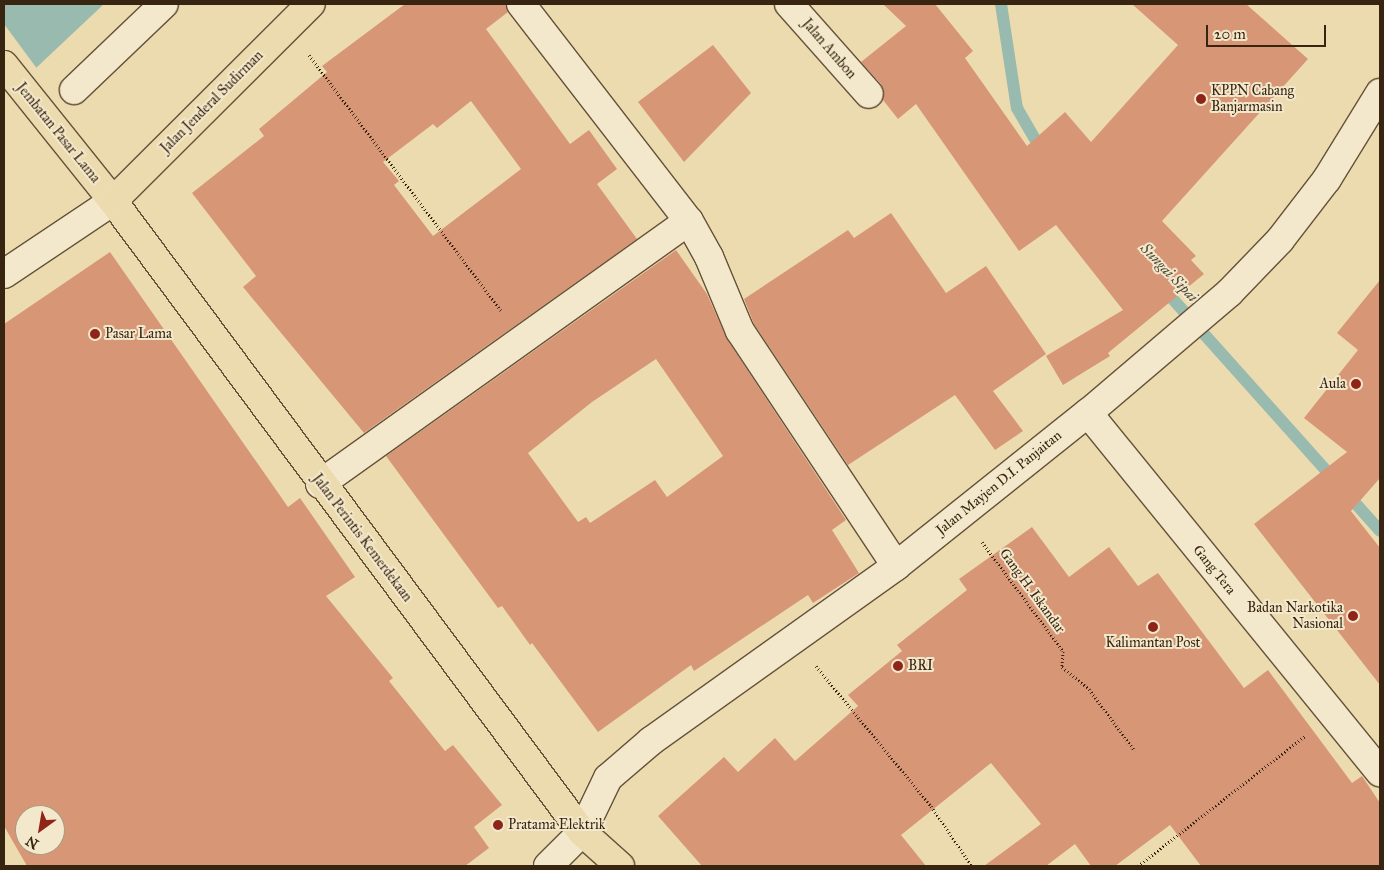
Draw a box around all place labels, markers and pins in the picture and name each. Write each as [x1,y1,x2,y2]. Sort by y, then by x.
place label: KPPN Cabang Banjarmasin [1211,83,1294,115]
marker: KPPN Cabang Banjarmasin [1195,93,1207,105]
place label: Pasar Lama [105,326,172,342]
marker: Pasar Lama [89,328,101,340]
place label: Aula [1320,376,1346,392]
marker: Aula [1350,378,1362,390]
place label: Badan Narkotika Nasional [1247,600,1343,632]
marker: Badan Narkotika Nasional [1347,610,1359,622]
marker: Kalimantan Post [1147,621,1159,633]
place label: Kalimantan Post [1105,635,1201,651]
place label: BRI [908,658,933,674]
marker: BRI [892,660,904,672]
place label: Pratama Elektrik [508,817,605,833]
marker: Pratama Elektrik [492,819,504,831]

